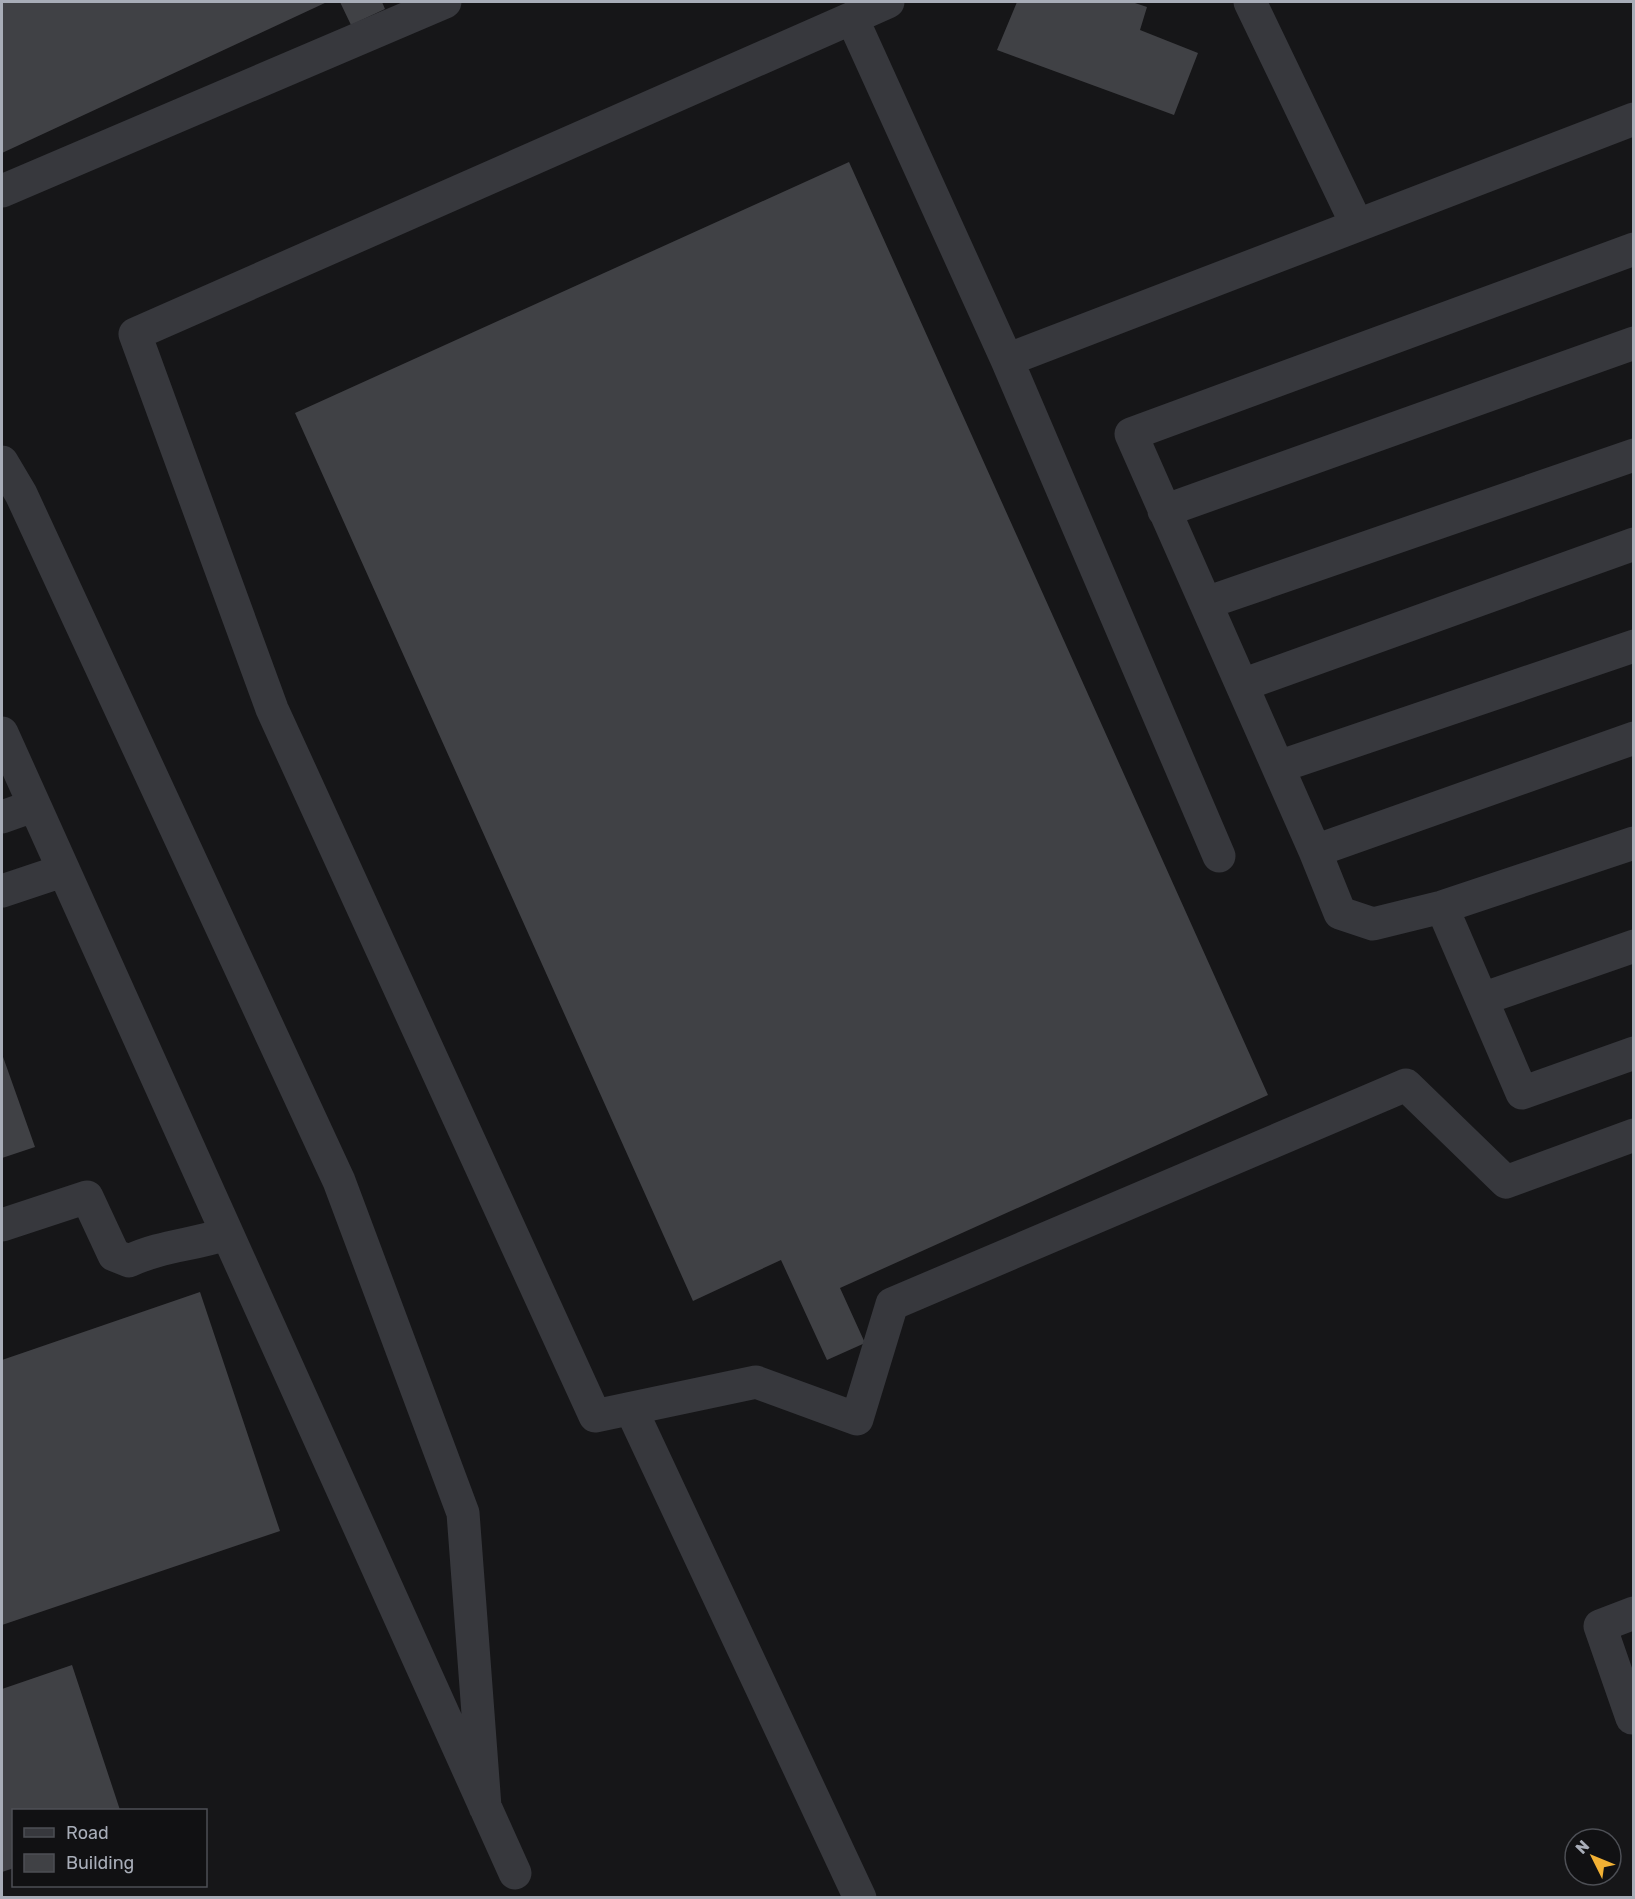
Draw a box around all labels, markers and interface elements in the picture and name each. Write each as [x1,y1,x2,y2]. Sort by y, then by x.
legend [12,1809,207,1887]
text: Road [66,1822,109,1844]
north arrow [1563,1827,1623,1887]
text: N [1572,1836,1593,1858]
text: Building [66,1852,134,1874]

